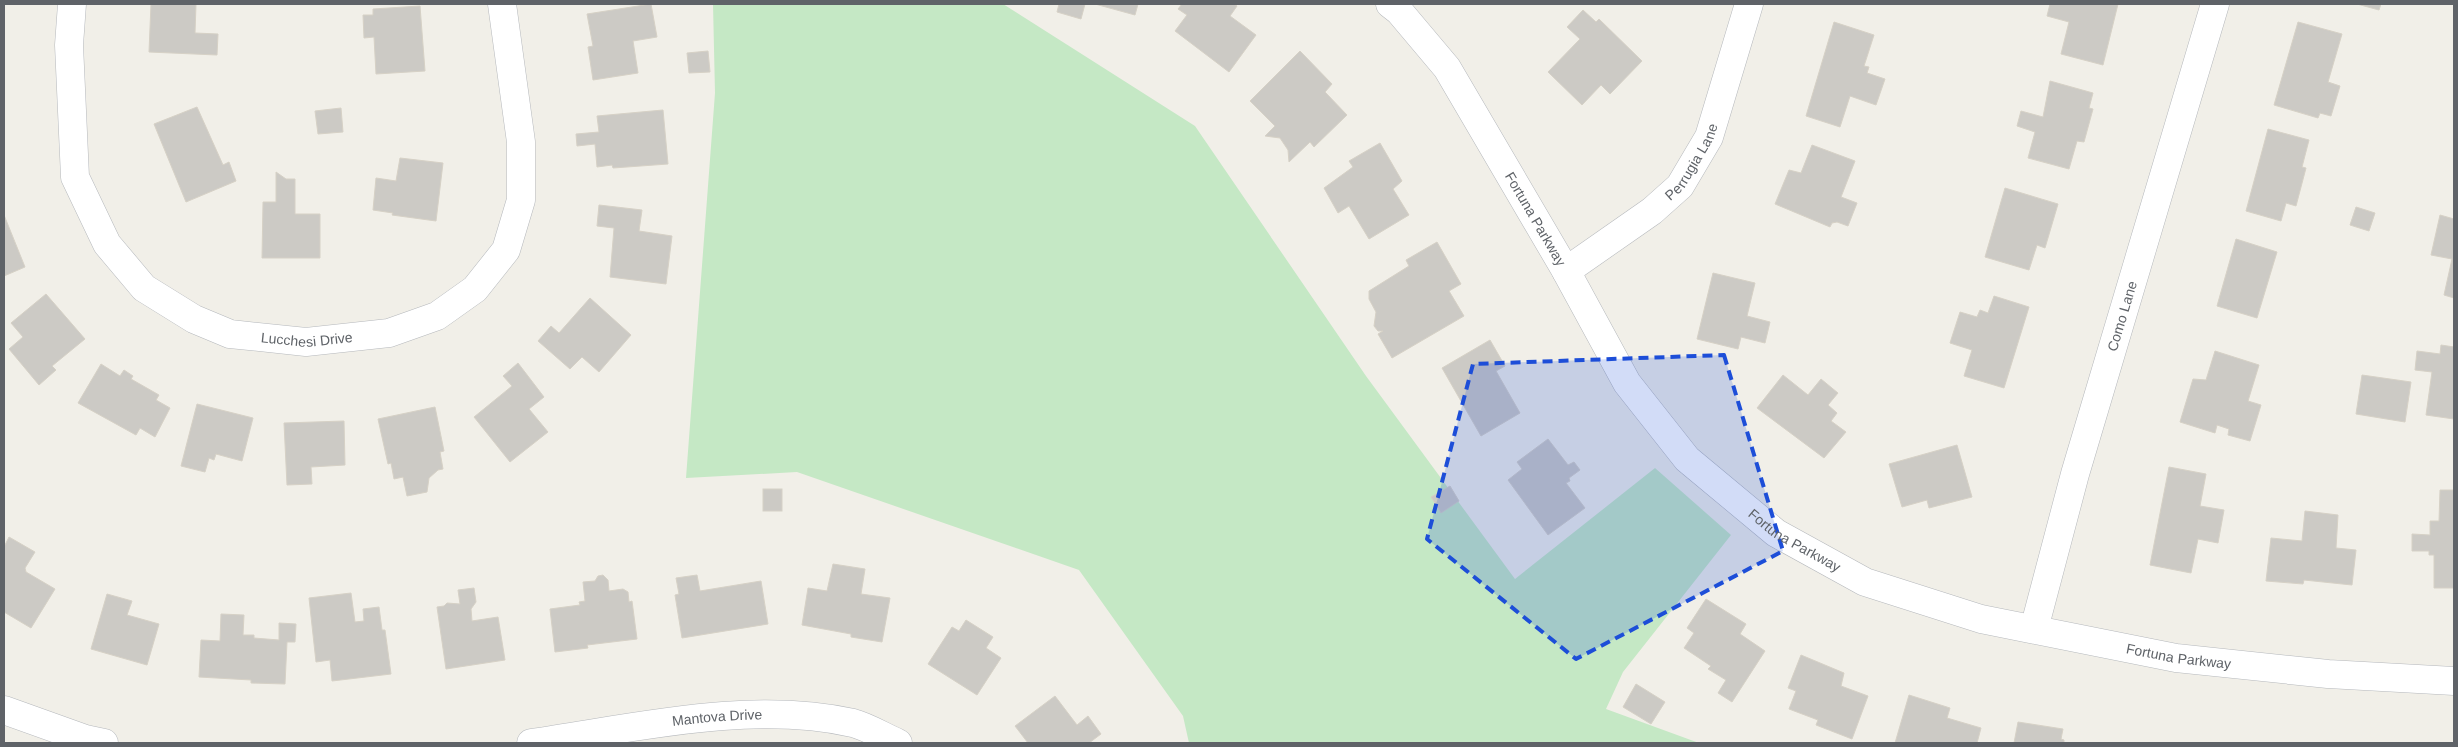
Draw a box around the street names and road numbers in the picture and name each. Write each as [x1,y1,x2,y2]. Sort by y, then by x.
street label: Perrugia Lane [1662,121,1721,204]
street label: Fortuna Parkway [1502,169,1569,269]
street label: Como Lane [2104,279,2140,353]
street label: Lucchesi Drive [260,329,354,350]
street label: Fortuna Parkway [1745,506,1843,575]
street label: Fortuna Parkway [2125,640,2232,672]
street label: Mantova Drive [671,706,763,729]

